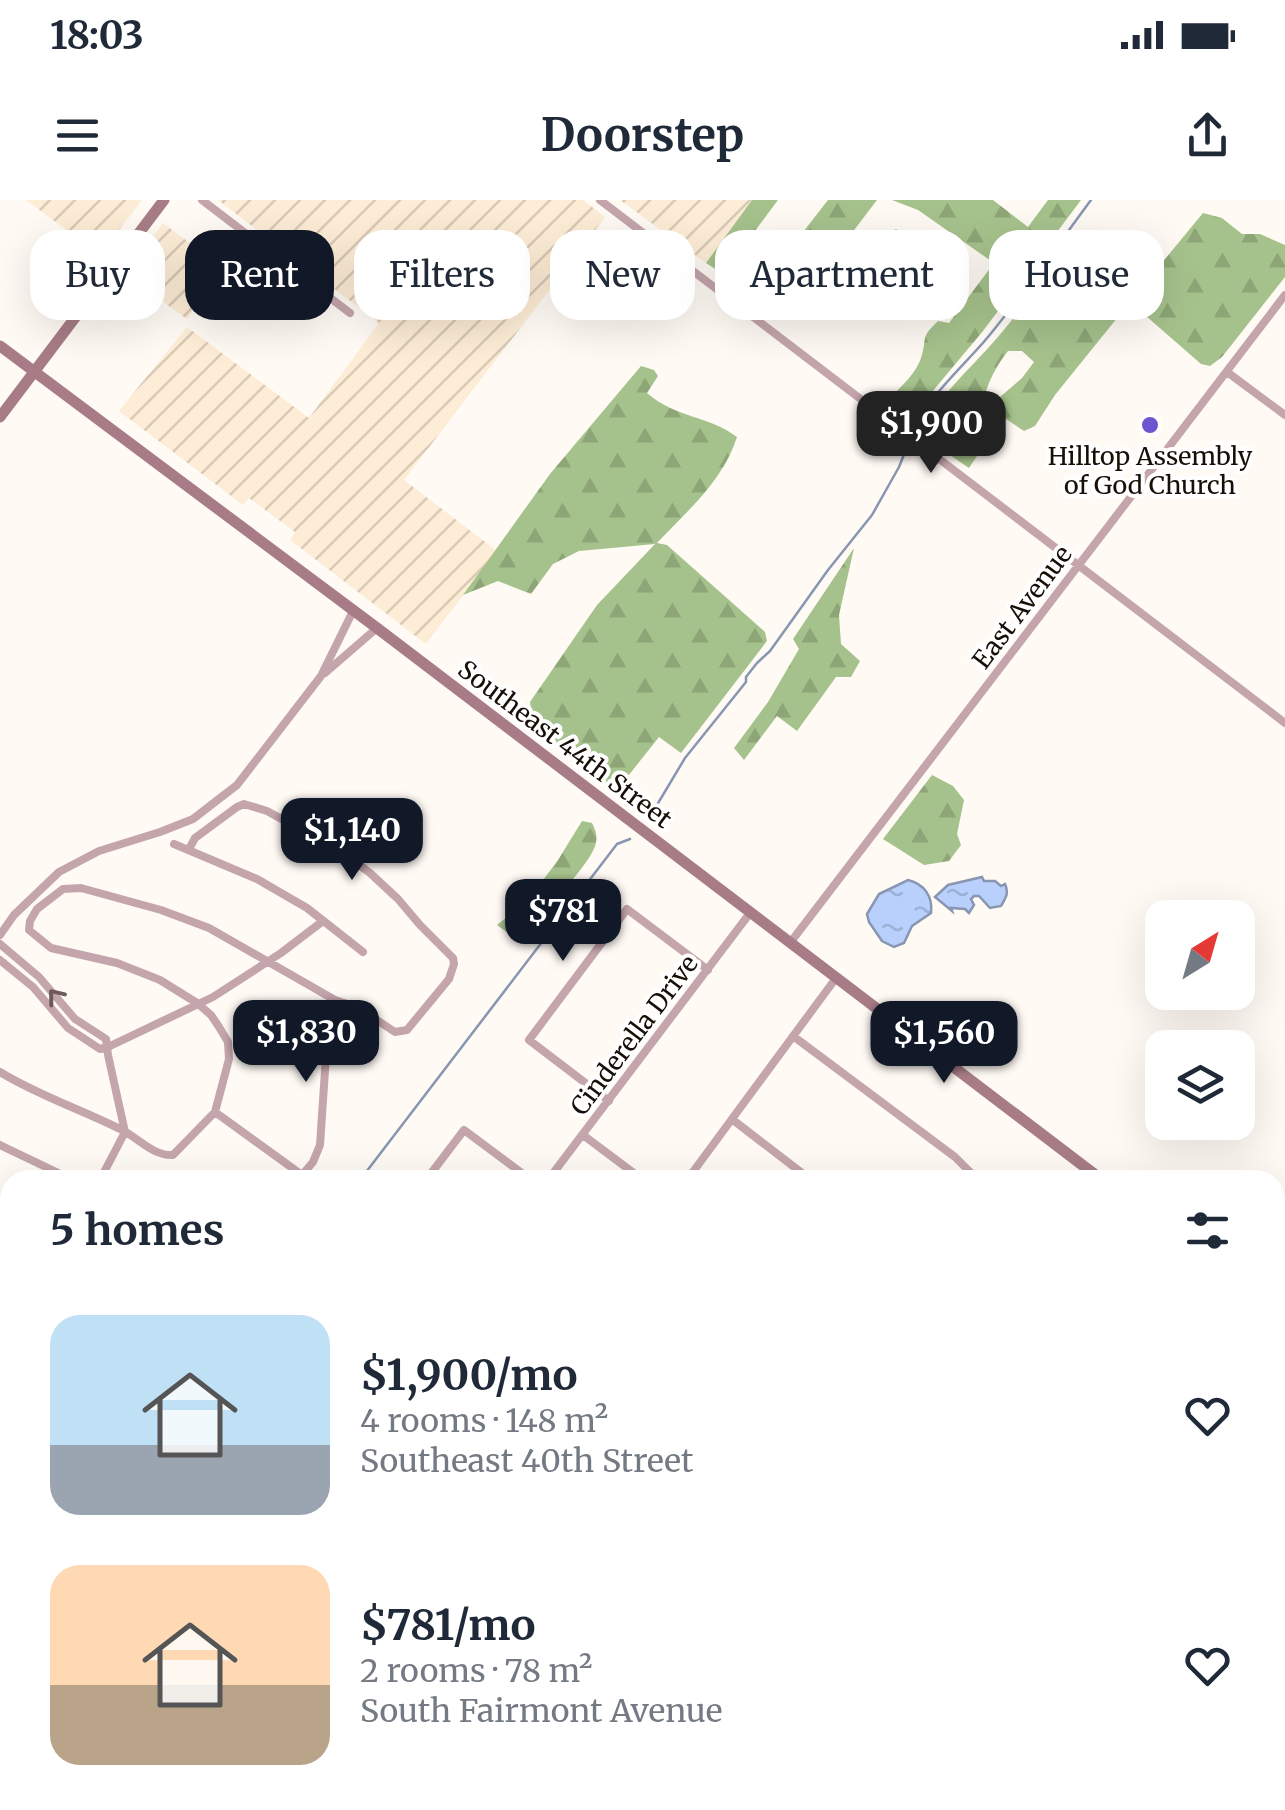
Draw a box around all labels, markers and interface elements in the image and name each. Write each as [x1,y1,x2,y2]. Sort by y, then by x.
text: 18:03 [50,12,144,59]
text: Doorstep [541,107,744,163]
icon: menu [50,108,105,163]
icon: share [1180,108,1235,163]
chip: Buy [30,230,165,320]
chip: Rent [185,230,334,320]
chip: Filters [354,230,530,320]
chip: New [550,230,695,320]
chip: Apartment [715,230,969,320]
chip: House [989,230,1164,320]
pin: $1,900 [850,391,1012,476]
text: $1,900 [879,403,983,443]
marker: Hilltop Assembly of God Church [1139,414,1161,436]
place label: Hilltop Assembly of God Church [1048,440,1253,501]
street label: East Avenue [965,539,1079,675]
street label: Southeast 44th Street [452,653,678,835]
pin: $1,140 [271,798,433,883]
text: $1,140 [303,810,401,850]
pin: $781 [504,879,622,964]
text: $781 [527,891,599,931]
north arrow [1145,900,1255,1010]
map controls [1145,900,1255,1140]
street label: Cinderella Drive [563,949,705,1121]
one-way arrow [49,989,67,1007]
pin: $1,830 [225,1000,387,1085]
pin: $1,560 [863,1001,1025,1086]
text: $1,830 [255,1012,357,1052]
text: $1,560 [893,1013,995,1053]
button: layers [1145,1030,1255,1140]
icon: filters [1180,1203,1235,1258]
text: 5 homes [50,1204,224,1256]
text: $1,900/mo [360,1349,577,1401]
icon: home [130,1355,250,1475]
icon: heart [1180,1388,1235,1443]
text: 4 rooms · 148 m² [360,1401,608,1441]
text: Southeast 40th Street [360,1441,693,1481]
text: $781/mo [360,1599,536,1651]
icon: home [130,1605,250,1725]
icon: heart [1180,1638,1235,1693]
text: 2 rooms · 78 m² [360,1651,592,1691]
text: South Fairmont Avenue [360,1691,722,1731]

